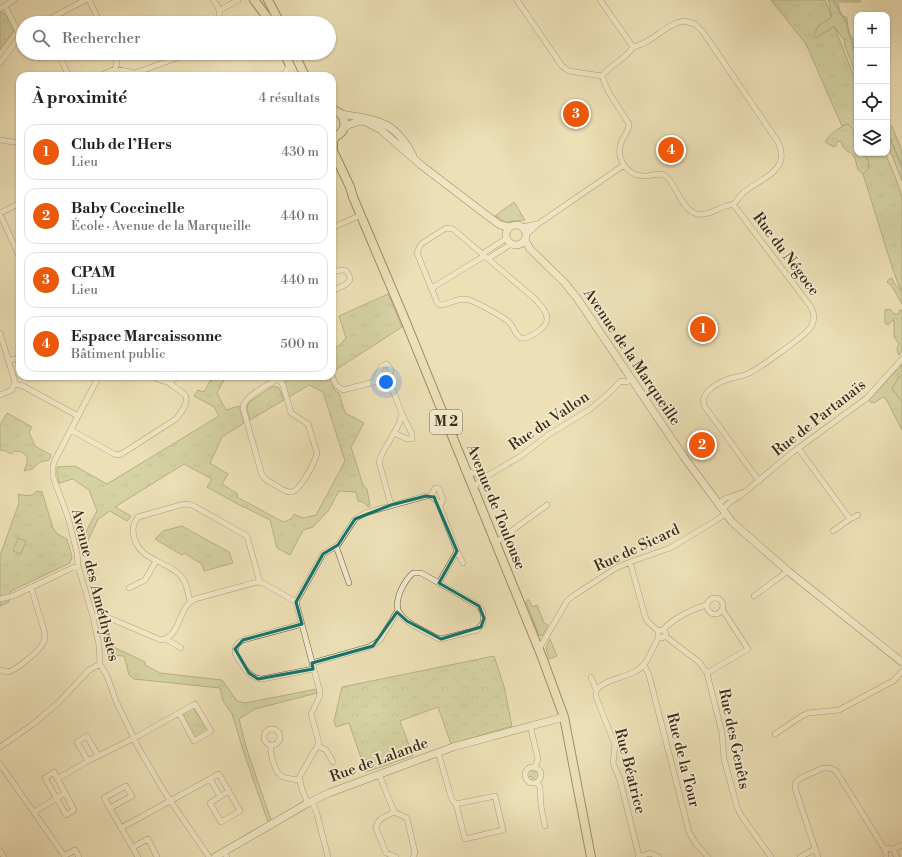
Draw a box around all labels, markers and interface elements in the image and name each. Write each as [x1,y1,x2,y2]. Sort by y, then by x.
map controls [854,12,890,156]
button: + [854,12,890,48]
search box [16,16,336,60]
icon: search [30,27,52,49]
text: Rechercher [62,29,141,48]
button: − [854,48,890,84]
button: locate [854,84,890,120]
text: À proximité [32,87,127,109]
text: 4 résultats [259,90,320,106]
pin: 3 [563,99,589,129]
button: layers [854,120,890,156]
text: Club de l’Hers [71,135,172,154]
pin: 4 [658,135,684,165]
text: 1 [43,144,49,160]
text: 430 m [281,144,319,160]
text: Lieu [71,154,98,170]
text: Baby Coccinelle [71,199,185,218]
text: 2 [42,208,50,224]
text: 440 m [281,208,319,224]
street label: Rue du Négoce [748,208,824,300]
text: École · Avenue de la Marqueille [71,218,251,234]
text: CPAM [71,263,115,282]
text: 3 [42,272,50,288]
text: 440 m [281,272,319,288]
text: Lieu [71,282,98,298]
street label: Avenue de la Marqueille [579,284,685,429]
pin: 1 [690,314,716,344]
text: Espace Marcaissonne [71,327,222,346]
text: 4 [42,336,50,352]
text: 500 m [281,336,319,352]
text: Bâtiment public [71,346,166,362]
your location [376,372,396,392]
street label: Rue de Partanaïs [768,375,870,461]
street label: Rue du Vallon [505,387,593,455]
road number: M 2 [430,410,462,434]
pin: 2 [689,430,715,460]
street label: Avenue de Toulouse [462,441,530,572]
street label: Avenue des Améthystes [67,506,123,663]
street label: Rue de Sicard [591,520,683,576]
street label: Rue des Genêts [714,687,754,791]
street label: Rue de la Tour [662,711,704,810]
street label: Rue Béatrice [610,726,650,816]
street label: Rue de Lalande [327,733,431,787]

